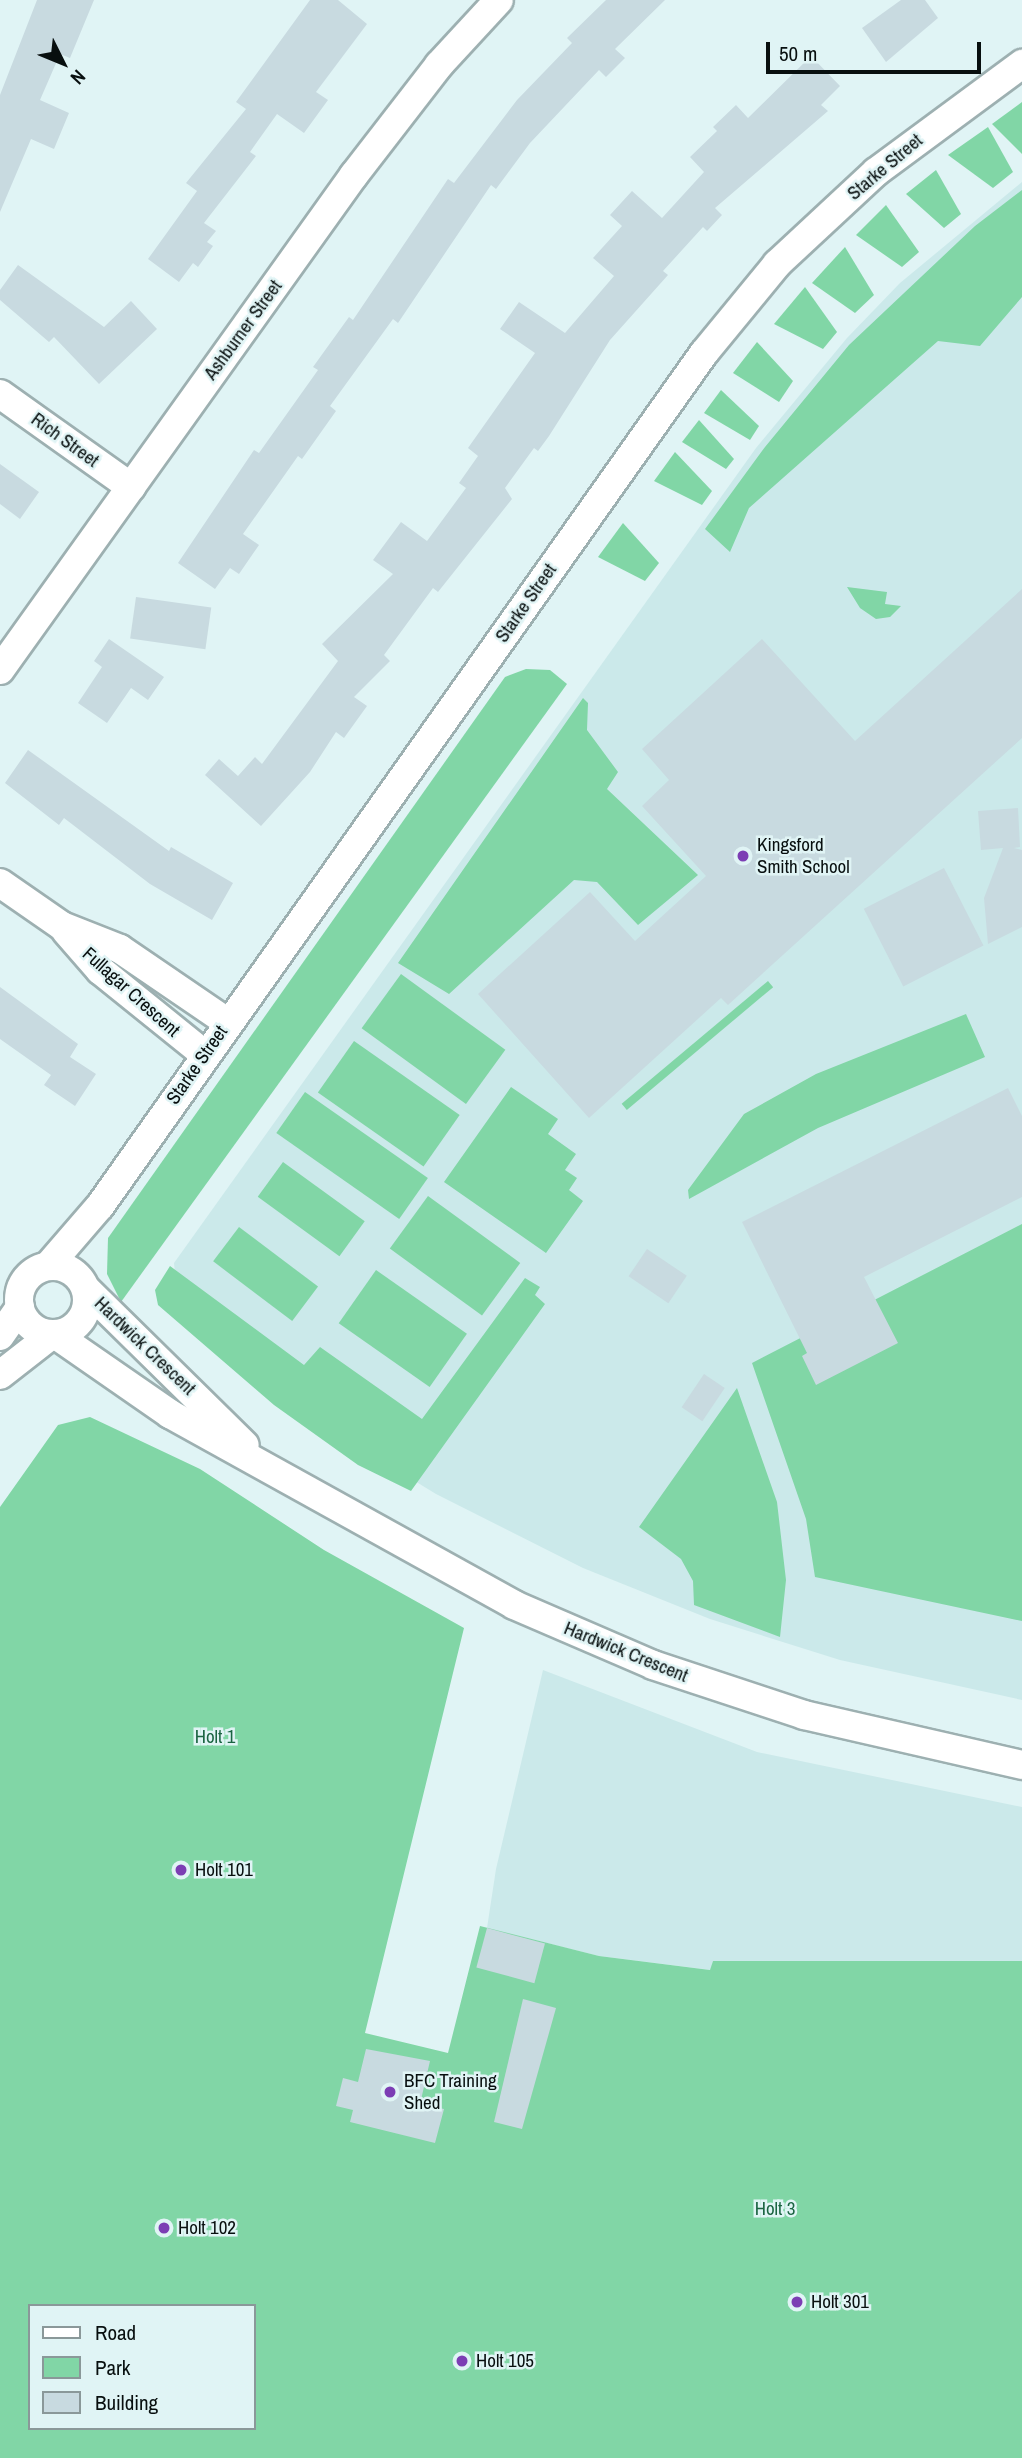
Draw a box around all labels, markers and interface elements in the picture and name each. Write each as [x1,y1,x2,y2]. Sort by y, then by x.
north arrow [28,28,98,98]
scale bar [770,28,985,72]
text: 50 m [779,39,817,68]
text: N [65,64,92,90]
street label: Starke Street [843,129,927,205]
street label: Ashburner Street [199,276,287,384]
street label: Rich Street [27,408,103,472]
street label: Starke Street [491,559,561,647]
place label: Kingsford Smith School [757,834,850,878]
marker: Kingsford Smith School [735,848,751,864]
street label: Fullagar Crescent [78,942,184,1042]
street label: Starke Street [162,1021,232,1109]
street label: Hardwick Crescent [90,1292,200,1400]
street label: Hardwick Crescent [561,1617,691,1687]
park label: Holt 1 [195,1726,235,1748]
place label: Holt 101 [195,1859,253,1881]
marker: Holt 101 [173,1862,189,1878]
place label: BFC Training Shed [404,2070,497,2114]
marker: BFC Training Shed [382,2084,398,2100]
park label: Holt 3 [755,2198,795,2220]
place label: Holt 102 [178,2217,236,2239]
marker: Holt 102 [156,2220,172,2236]
place label: Holt 301 [811,2291,869,2313]
marker: Holt 301 [789,2294,805,2310]
legend [28,2304,256,2430]
text: Road [95,2318,136,2347]
place label: Holt 105 [476,2350,534,2372]
text: Park [95,2353,130,2382]
marker: Holt 105 [454,2353,470,2369]
text: Building [95,2388,158,2417]

